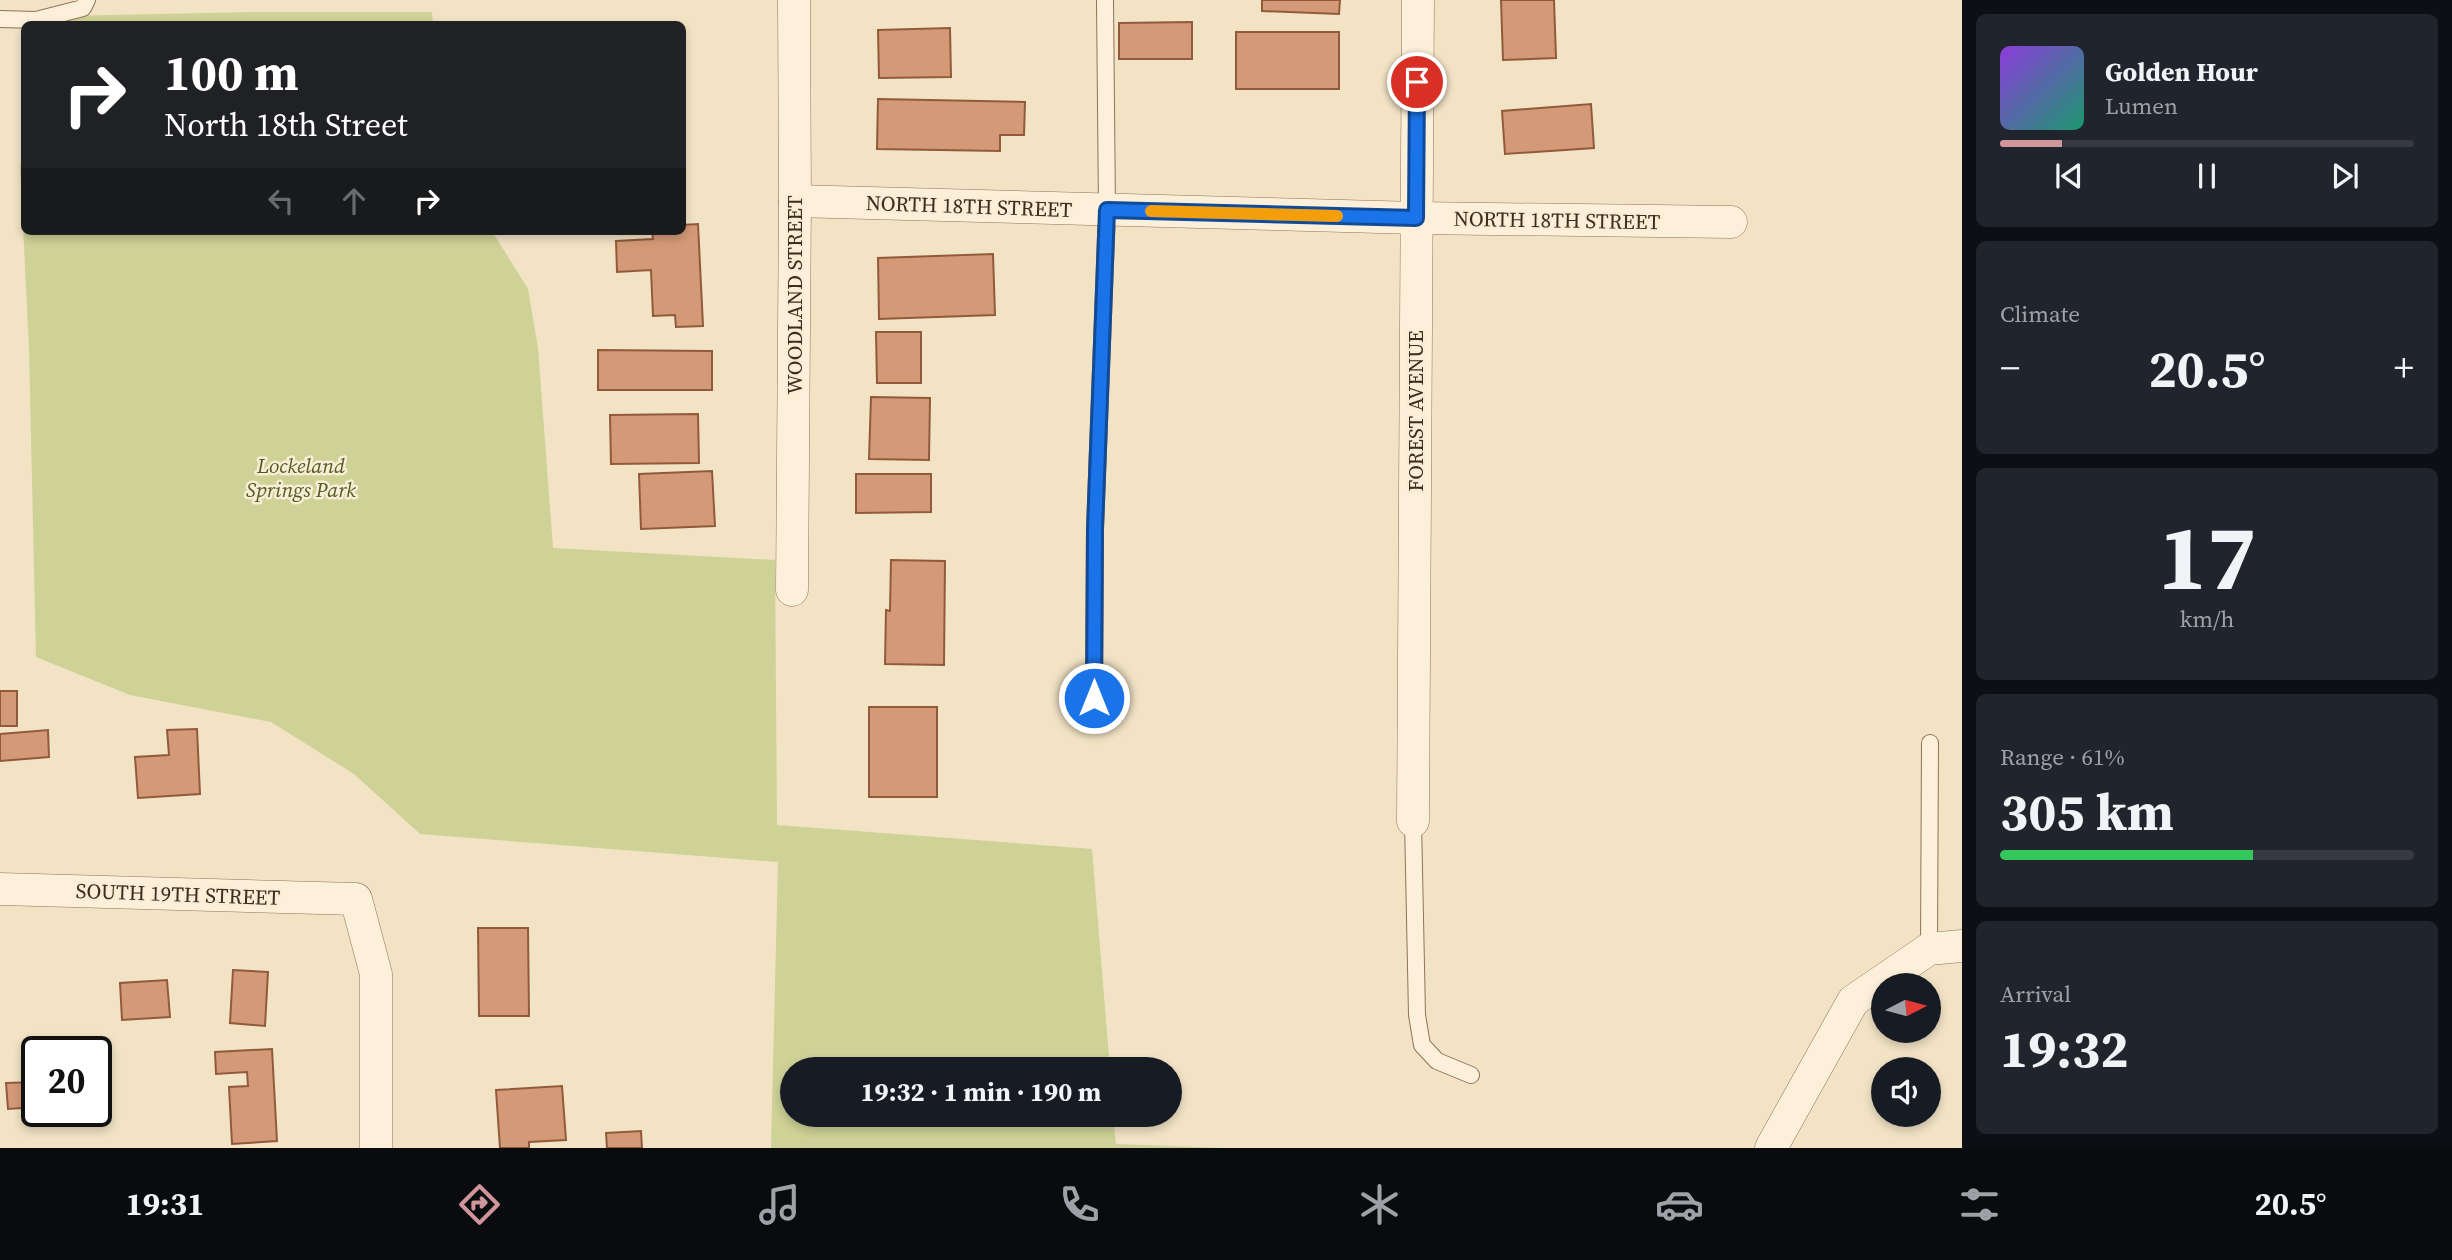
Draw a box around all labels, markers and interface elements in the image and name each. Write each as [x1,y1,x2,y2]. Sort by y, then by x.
text: 100 m [164,39,299,106]
icon: right [49,49,140,140]
pin [1387,52,1447,112]
text: Golden Hour [2105,54,2258,90]
icon: arrive [1398,63,1436,101]
text: Lumen [2105,90,2178,122]
text: North 18th Street [164,103,408,147]
icon: previous [2050,157,2088,195]
icon: pause [2188,157,2226,195]
icon: next [2326,157,2364,195]
icon: left [262,182,300,220]
icon: ahead [335,182,373,220]
icon: right [408,182,446,220]
street label: NORTH 18TH STREET [865,188,1073,224]
street label: WOODLAND STREET [780,195,809,395]
street label: NORTH 18TH STREET [1453,204,1661,236]
text: Climate [2000,298,2080,330]
street label: FOREST AVENUE [1401,330,1430,492]
text: 20.5° [2148,333,2266,404]
text: − [2000,342,2020,394]
text: + [2394,342,2414,394]
park label: Lockeland Springs Park [246,451,356,504]
text: 17 [2158,495,2256,619]
text: km/h [2180,603,2234,635]
position arrow [1057,661,1131,735]
text: Range · 61% [2000,741,2125,773]
text: 305 km [2000,776,2174,847]
street label: SOUTH 19TH STREET [75,876,281,912]
north arrow [1871,973,1941,1043]
map controls [1871,973,1941,1127]
text: Arrival [2000,978,2071,1010]
text: 19:32 [2000,1013,2128,1084]
speed limit sign: 20 [21,1036,112,1127]
button: sound [1871,1057,1941,1127]
text: 19:32 · 1 min · 190 m [861,1074,1101,1110]
icon: directions [455,1180,504,1229]
icon: music [755,1180,804,1229]
icon: phone [1055,1180,1104,1229]
icon: climate [1355,1180,1404,1229]
icon: car [1655,1180,1704,1229]
icon: filters [1955,1180,2004,1229]
text: 19:31 [125,1182,204,1226]
text: 20.5° [2254,1182,2327,1226]

